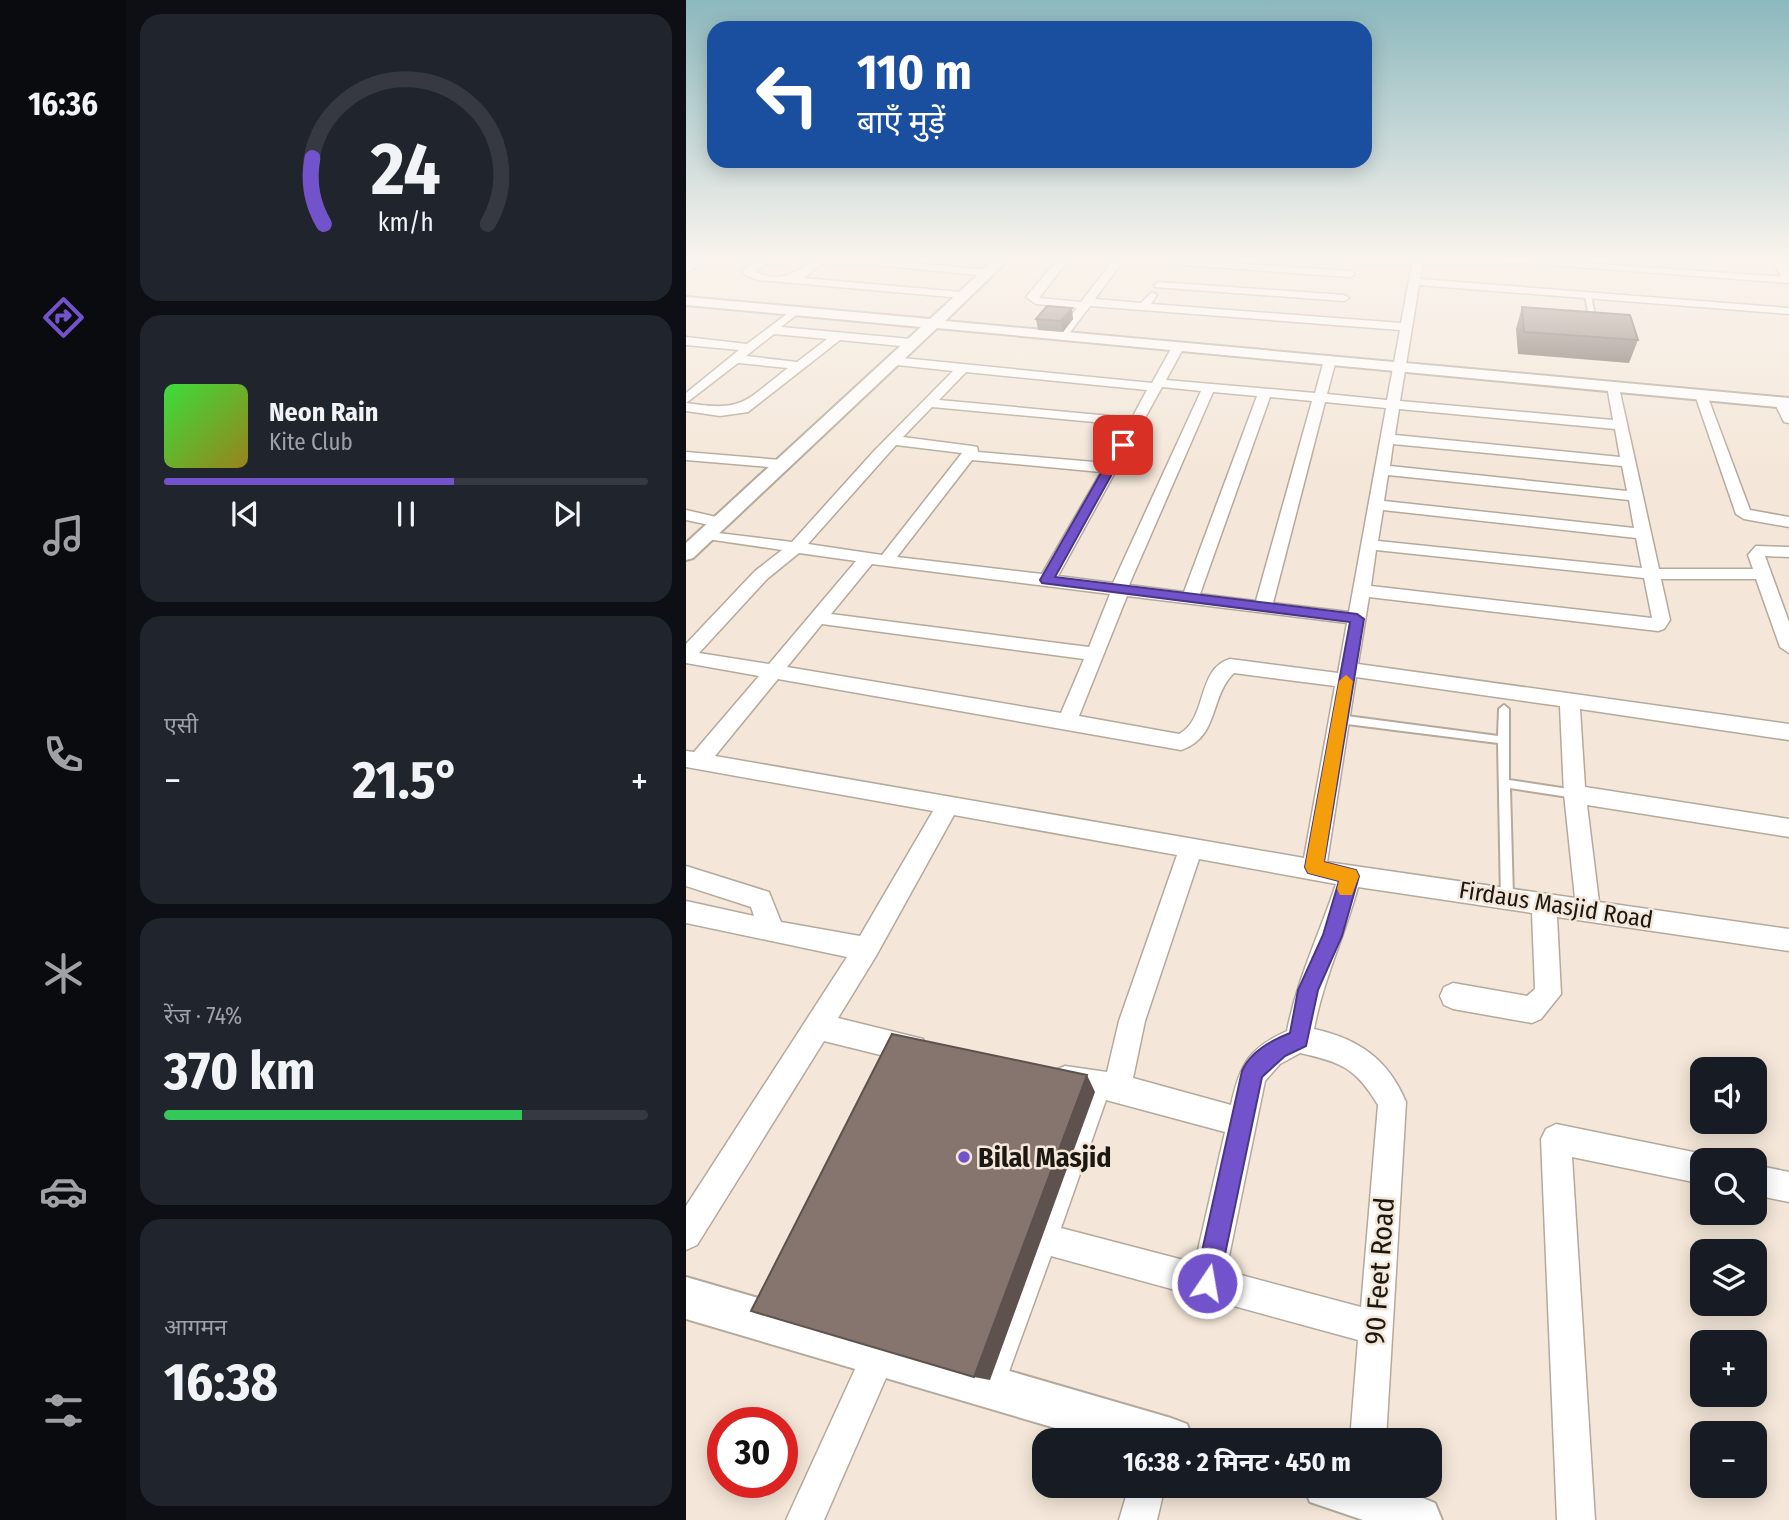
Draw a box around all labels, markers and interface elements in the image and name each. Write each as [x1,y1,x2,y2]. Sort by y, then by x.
text: 110 m [857,43,972,102]
icon: left [742,49,833,140]
text: 16:36 [28,85,98,123]
text: बाएँ मुड़ें [857,103,945,141]
text: 24 [370,126,441,213]
text: km/h [378,207,434,237]
icon: directions [39,293,88,342]
text: Neon Rain [269,397,378,428]
pin [1093,415,1153,475]
icon: arrive [1104,426,1142,464]
text: Kite Club [269,428,353,456]
icon: previous [226,495,264,533]
icon: pause [387,495,425,533]
icon: next [548,495,586,533]
icon: music [39,511,88,560]
text: एसी [164,711,198,739]
icon: phone [39,730,88,779]
text: 21.5° [352,749,459,812]
text: − [164,758,181,804]
text: + [631,758,648,804]
street label: Firdaus Masjid Road [1457,876,1655,934]
icon: climate [39,949,88,998]
text: रेंज · 74% [164,1002,242,1030]
text: 370 km [164,1040,315,1103]
map controls [1690,1057,1767,1498]
button: sound [1690,1057,1767,1134]
place label: Bilal Masjid [978,1141,1111,1174]
button: search [1690,1148,1767,1225]
marker: Bilal Masjid [956,1149,972,1165]
icon: car [39,1167,88,1216]
street label: 90 Feet Road [1358,1196,1401,1346]
button: layers [1690,1239,1767,1316]
position arrow [1170,1246,1244,1320]
text: आगमन [164,1313,227,1341]
button: + [1690,1330,1767,1407]
text: 16:38 [164,1351,278,1414]
icon: filters [39,1386,88,1435]
speed limit sign: 30 [707,1407,798,1498]
button: − [1690,1421,1767,1498]
text: 16:38 · 2 मिनट · 450 m [1123,1447,1351,1478]

